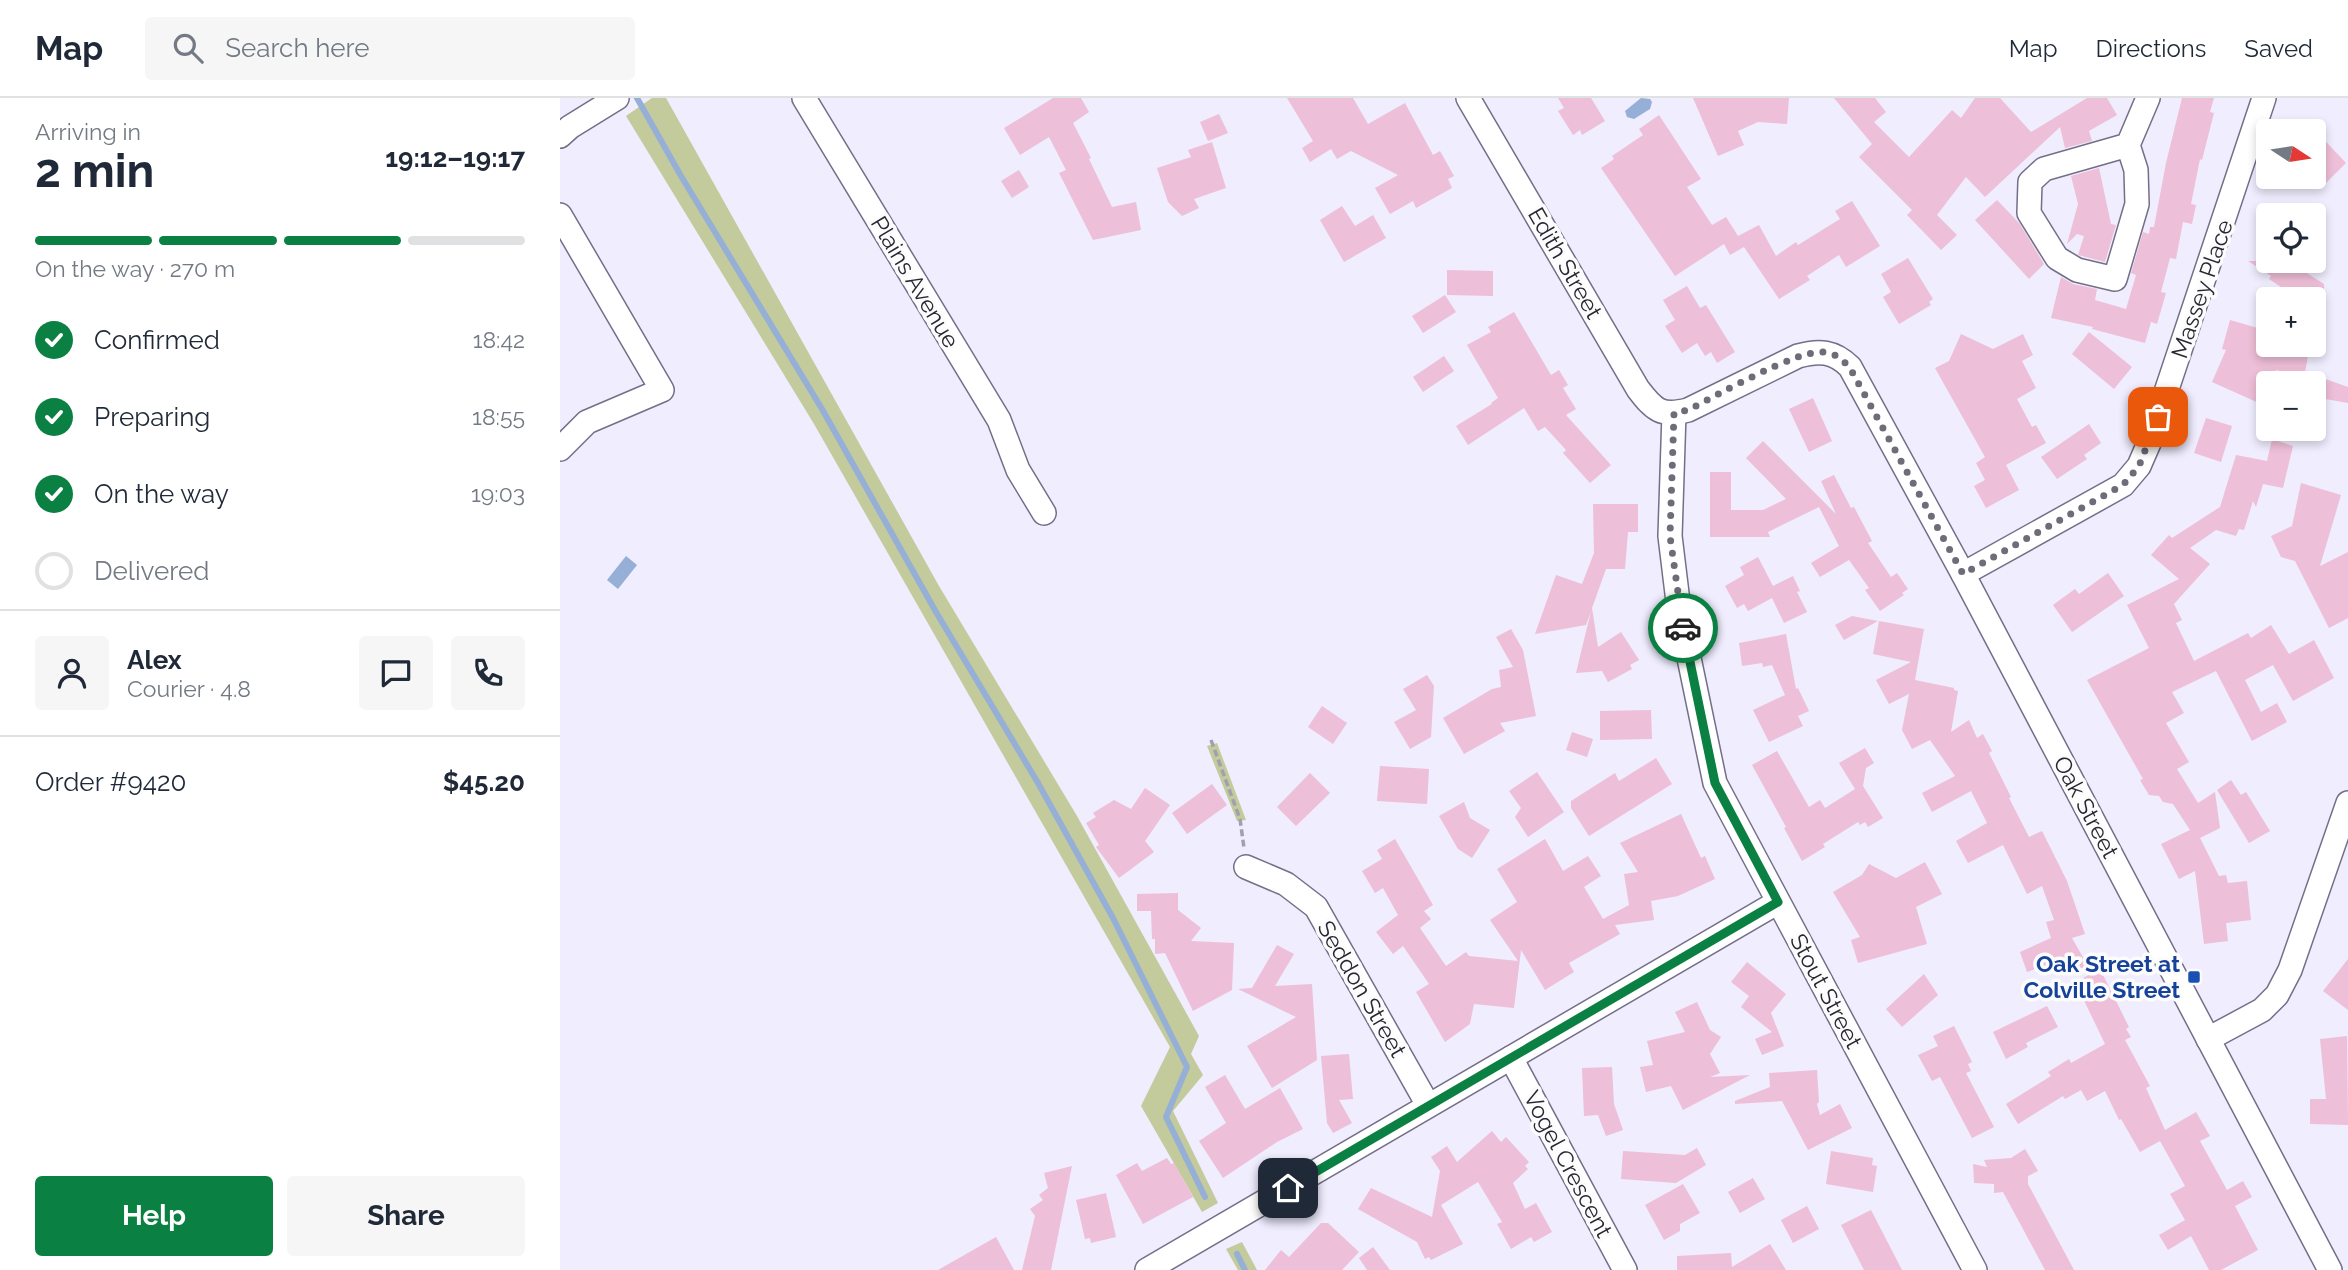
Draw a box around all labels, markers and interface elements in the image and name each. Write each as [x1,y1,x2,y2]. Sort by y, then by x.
search box [145,17,635,80]
text: Map [35,29,103,68]
icon: search [169,29,207,67]
text: Search here [225,33,370,63]
text: Map [2009,34,2058,63]
text: Directions [2096,34,2206,63]
text: Saved [2244,34,2313,63]
text: Arriving in [35,118,141,145]
north arrow [2256,119,2326,189]
map controls [2256,119,2326,441]
text: 19:12–19:17 [385,143,525,173]
text: 2 min [35,144,154,198]
street label: Edith Street [1523,202,1608,323]
button: locate [2256,203,2326,273]
street label: Plains Avenue [866,211,965,352]
street label: Massey Place [2165,216,2238,362]
text: On the way · 270 m [35,255,235,282]
button: + [2256,287,2326,357]
icon: check [35,321,73,359]
text: Confirmed [94,325,220,355]
text: 18:42 [473,326,525,353]
button: − [2256,371,2326,441]
pin [2128,387,2188,447]
icon: check [35,398,73,436]
icon: bag [2139,398,2177,436]
text: Preparing [94,402,210,432]
text: 18:55 [472,403,525,430]
icon: check [35,475,73,513]
text: On the way [94,479,229,509]
text: 19:03 [471,480,525,507]
text: Delivered [94,556,209,586]
courier [1648,593,1718,663]
icon: car [1664,609,1702,647]
button: person [35,636,109,710]
button: chat [359,636,433,710]
button: phone [451,636,525,710]
text: Alex [127,645,182,675]
text: Courier · 4.8 [127,675,251,702]
street label: Oak Street [2048,751,2125,863]
text: Order #9420 [35,767,186,797]
text: $45.20 [443,767,525,797]
street label: Seddon Street [1313,916,1412,1062]
street label: Stout Street [1785,929,1868,1053]
place label: Oak Street at Colville Street [2024,950,2180,1003]
marker: Oak Street at Colville Street [2186,969,2202,985]
street label: Vogel Crescent [1518,1086,1619,1242]
pin [1258,1158,1318,1218]
icon: home [1269,1169,1307,1207]
button: Help [35,1176,273,1256]
button: Share [287,1176,525,1256]

